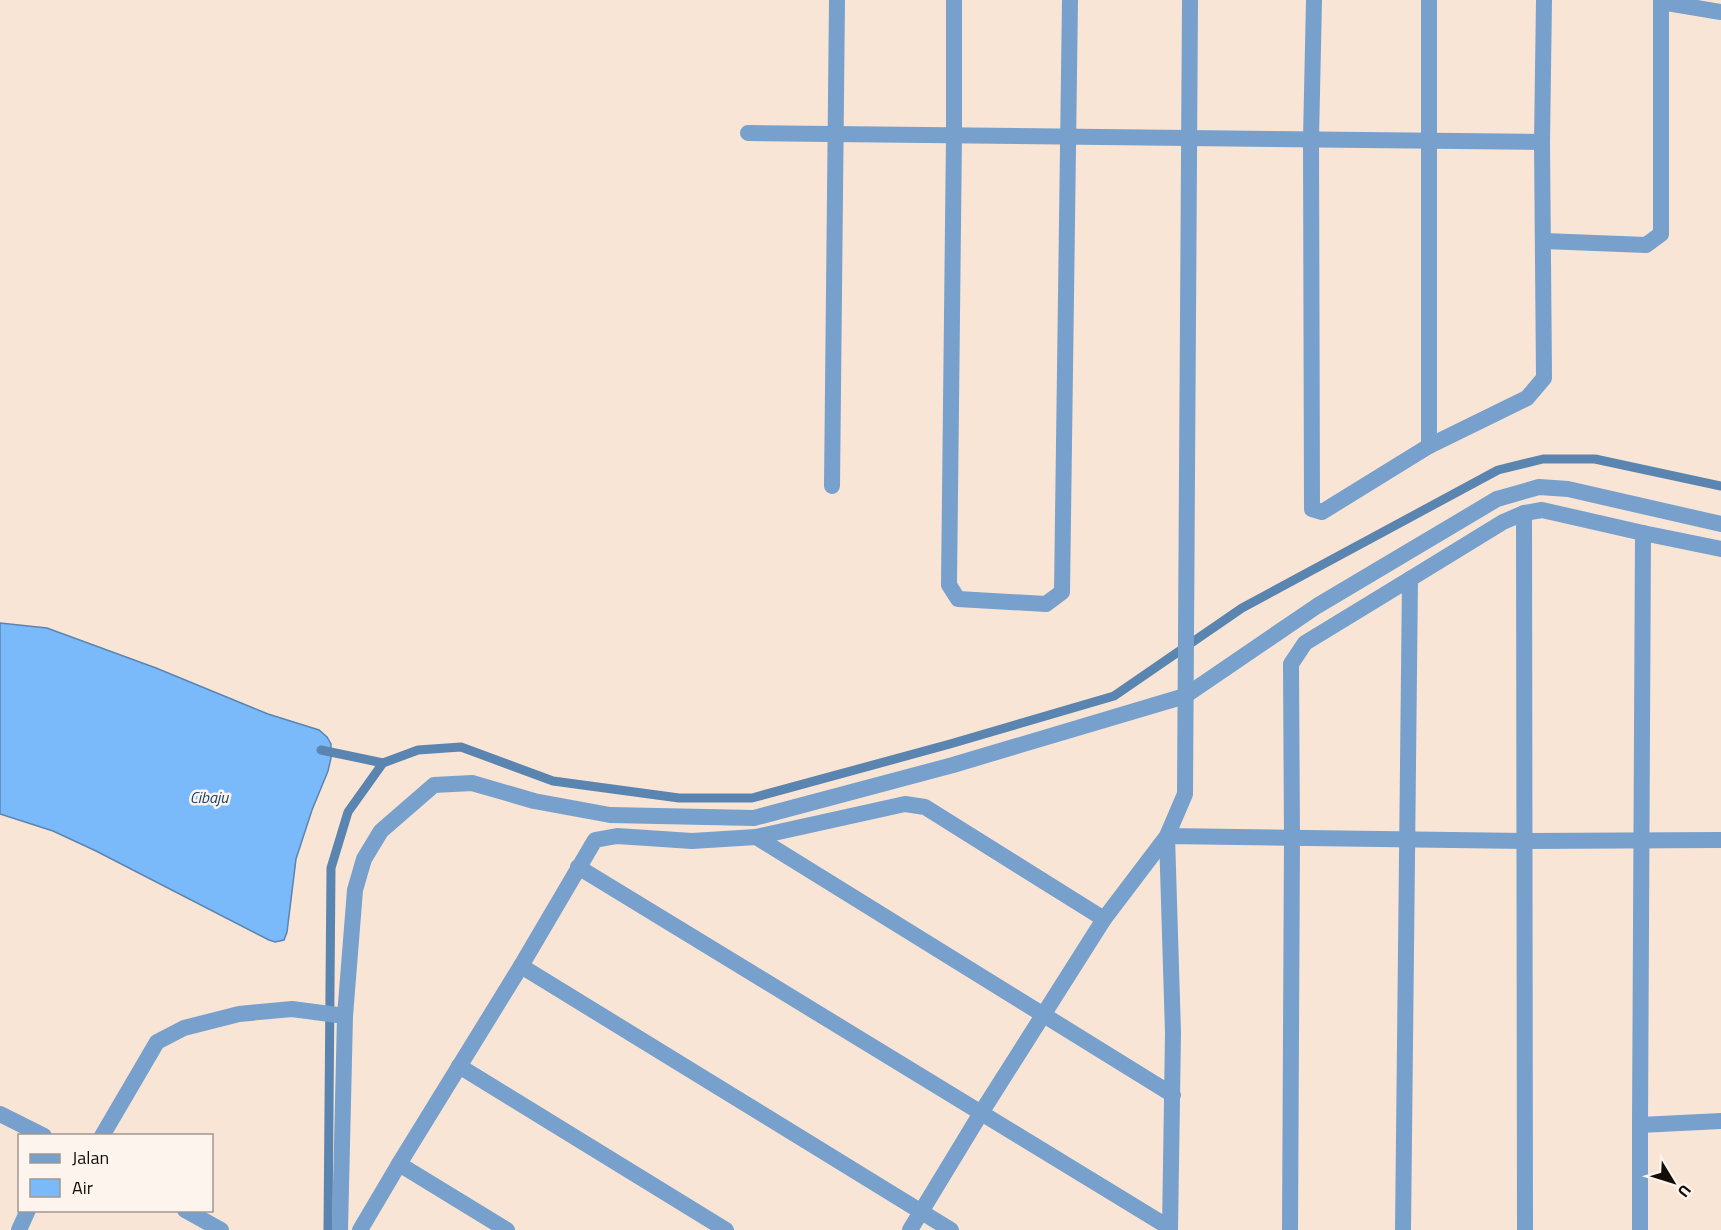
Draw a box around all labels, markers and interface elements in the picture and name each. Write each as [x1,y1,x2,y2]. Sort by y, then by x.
water label: Cibaju [190,785,229,809]
legend [18,1134,213,1212]
text: Jalan [72,1144,109,1171]
north arrow [1643,1152,1703,1212]
text: Air [72,1174,93,1201]
text: U [1672,1180,1697,1203]

